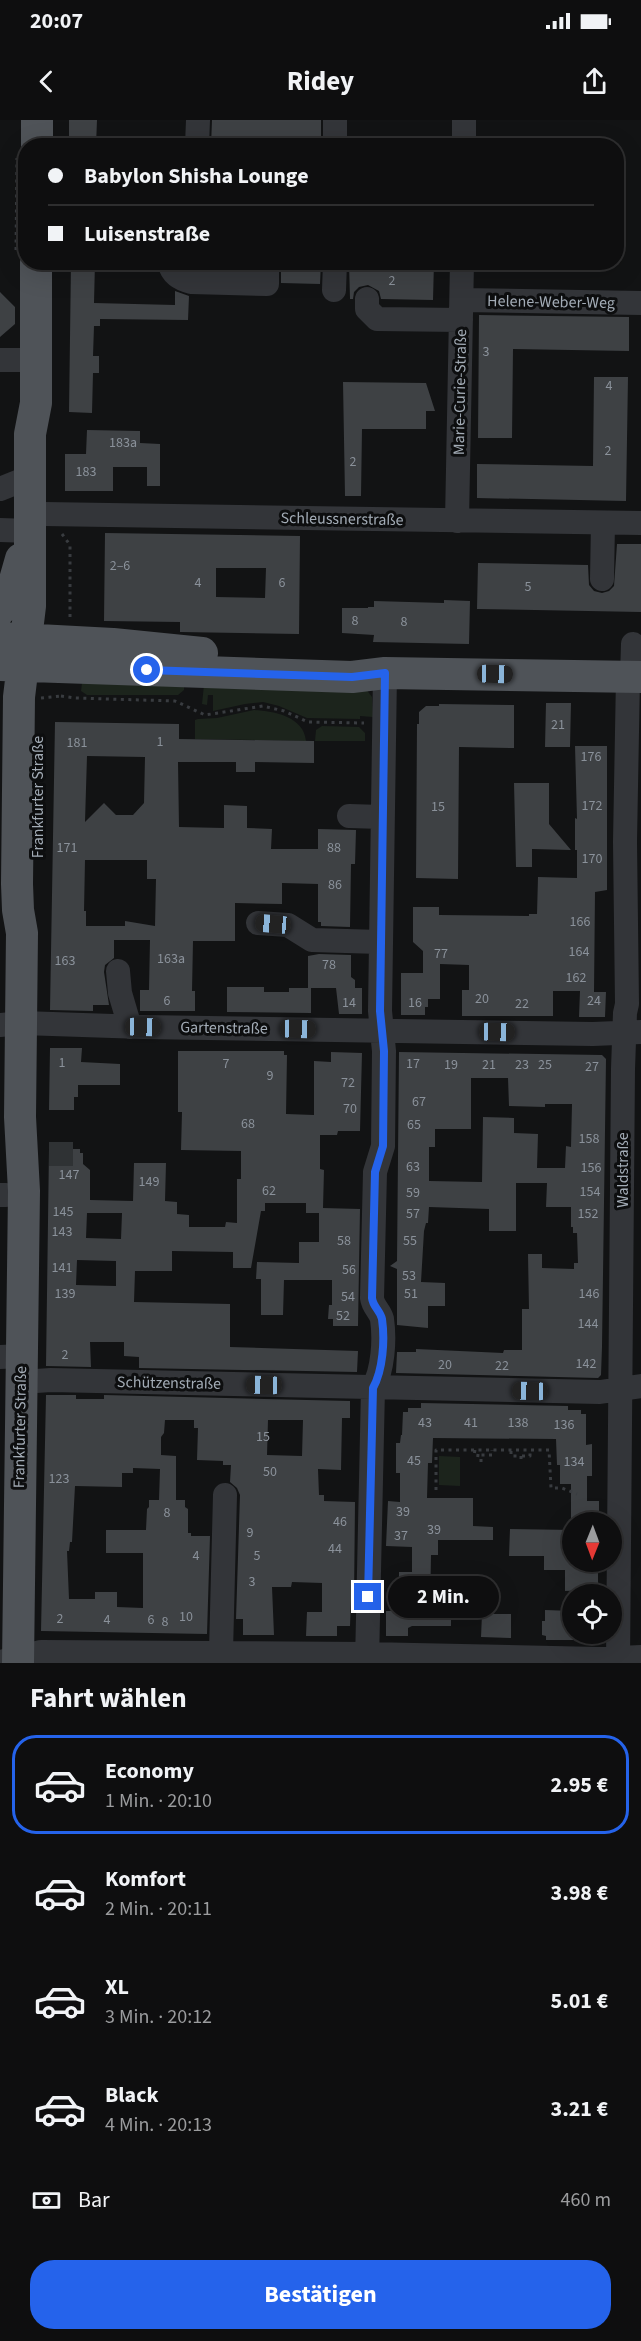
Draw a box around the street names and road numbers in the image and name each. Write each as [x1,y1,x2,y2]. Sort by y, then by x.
street label: Helene-Weber-Weg [487,290,615,314]
street label: Marie-Curie-Straße [448,329,472,455]
street label: Schleussnerstraße [280,507,404,531]
street label: Frankfurter Straße [27,736,49,858]
street label: Gartenstraße [180,1016,268,1040]
street label: Waldstraße [612,1132,634,1208]
street label: Frankfurter Straße [8,1366,32,1488]
street label: Schützenstraße [117,1371,221,1395]

